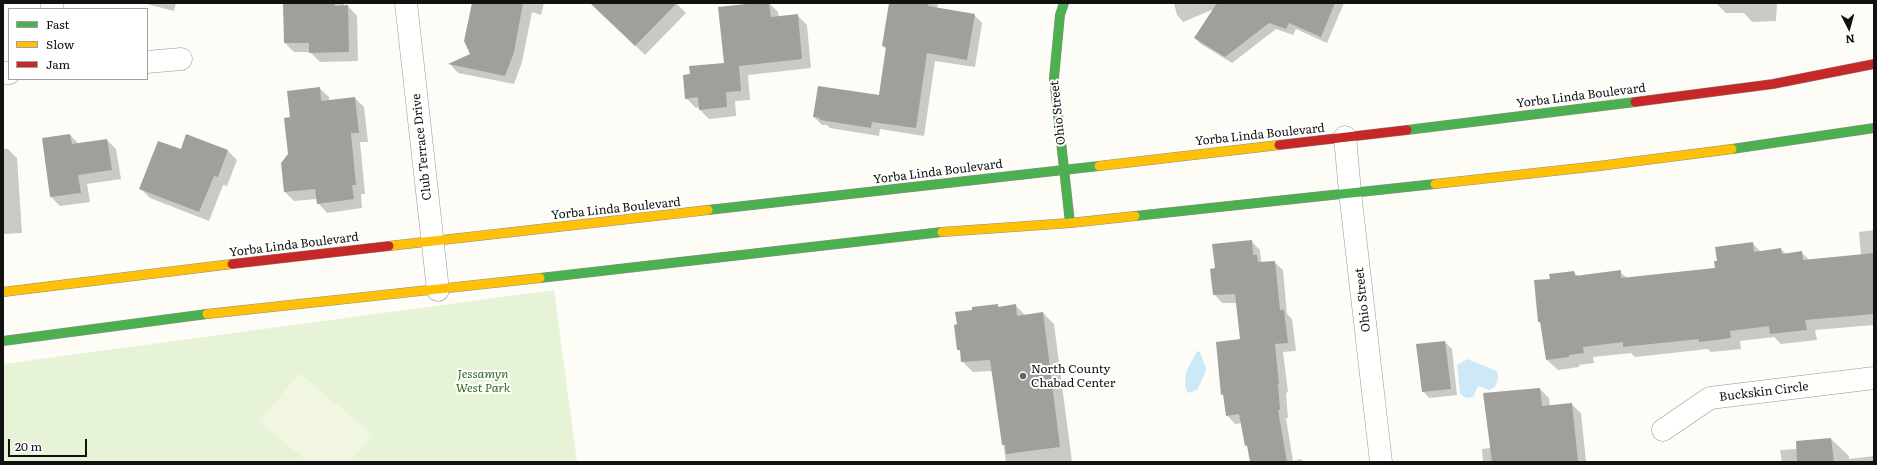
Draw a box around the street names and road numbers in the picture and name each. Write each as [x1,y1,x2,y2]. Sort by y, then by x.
street label: Ohio Street [1047,80,1069,146]
street label: Yorba Linda Boulevard [1515,81,1647,111]
street label: Club Terrace Drive [409,93,435,201]
street label: Yorba Linda Boulevard [1194,121,1326,149]
street label: Yorba Linda Boulevard [872,157,1004,187]
street label: Yorba Linda Boulevard [550,195,682,223]
street label: Yorba Linda Boulevard [228,230,360,260]
street label: Ohio Street [1352,267,1374,333]
street label: Buckskin Circle [1719,379,1809,405]

